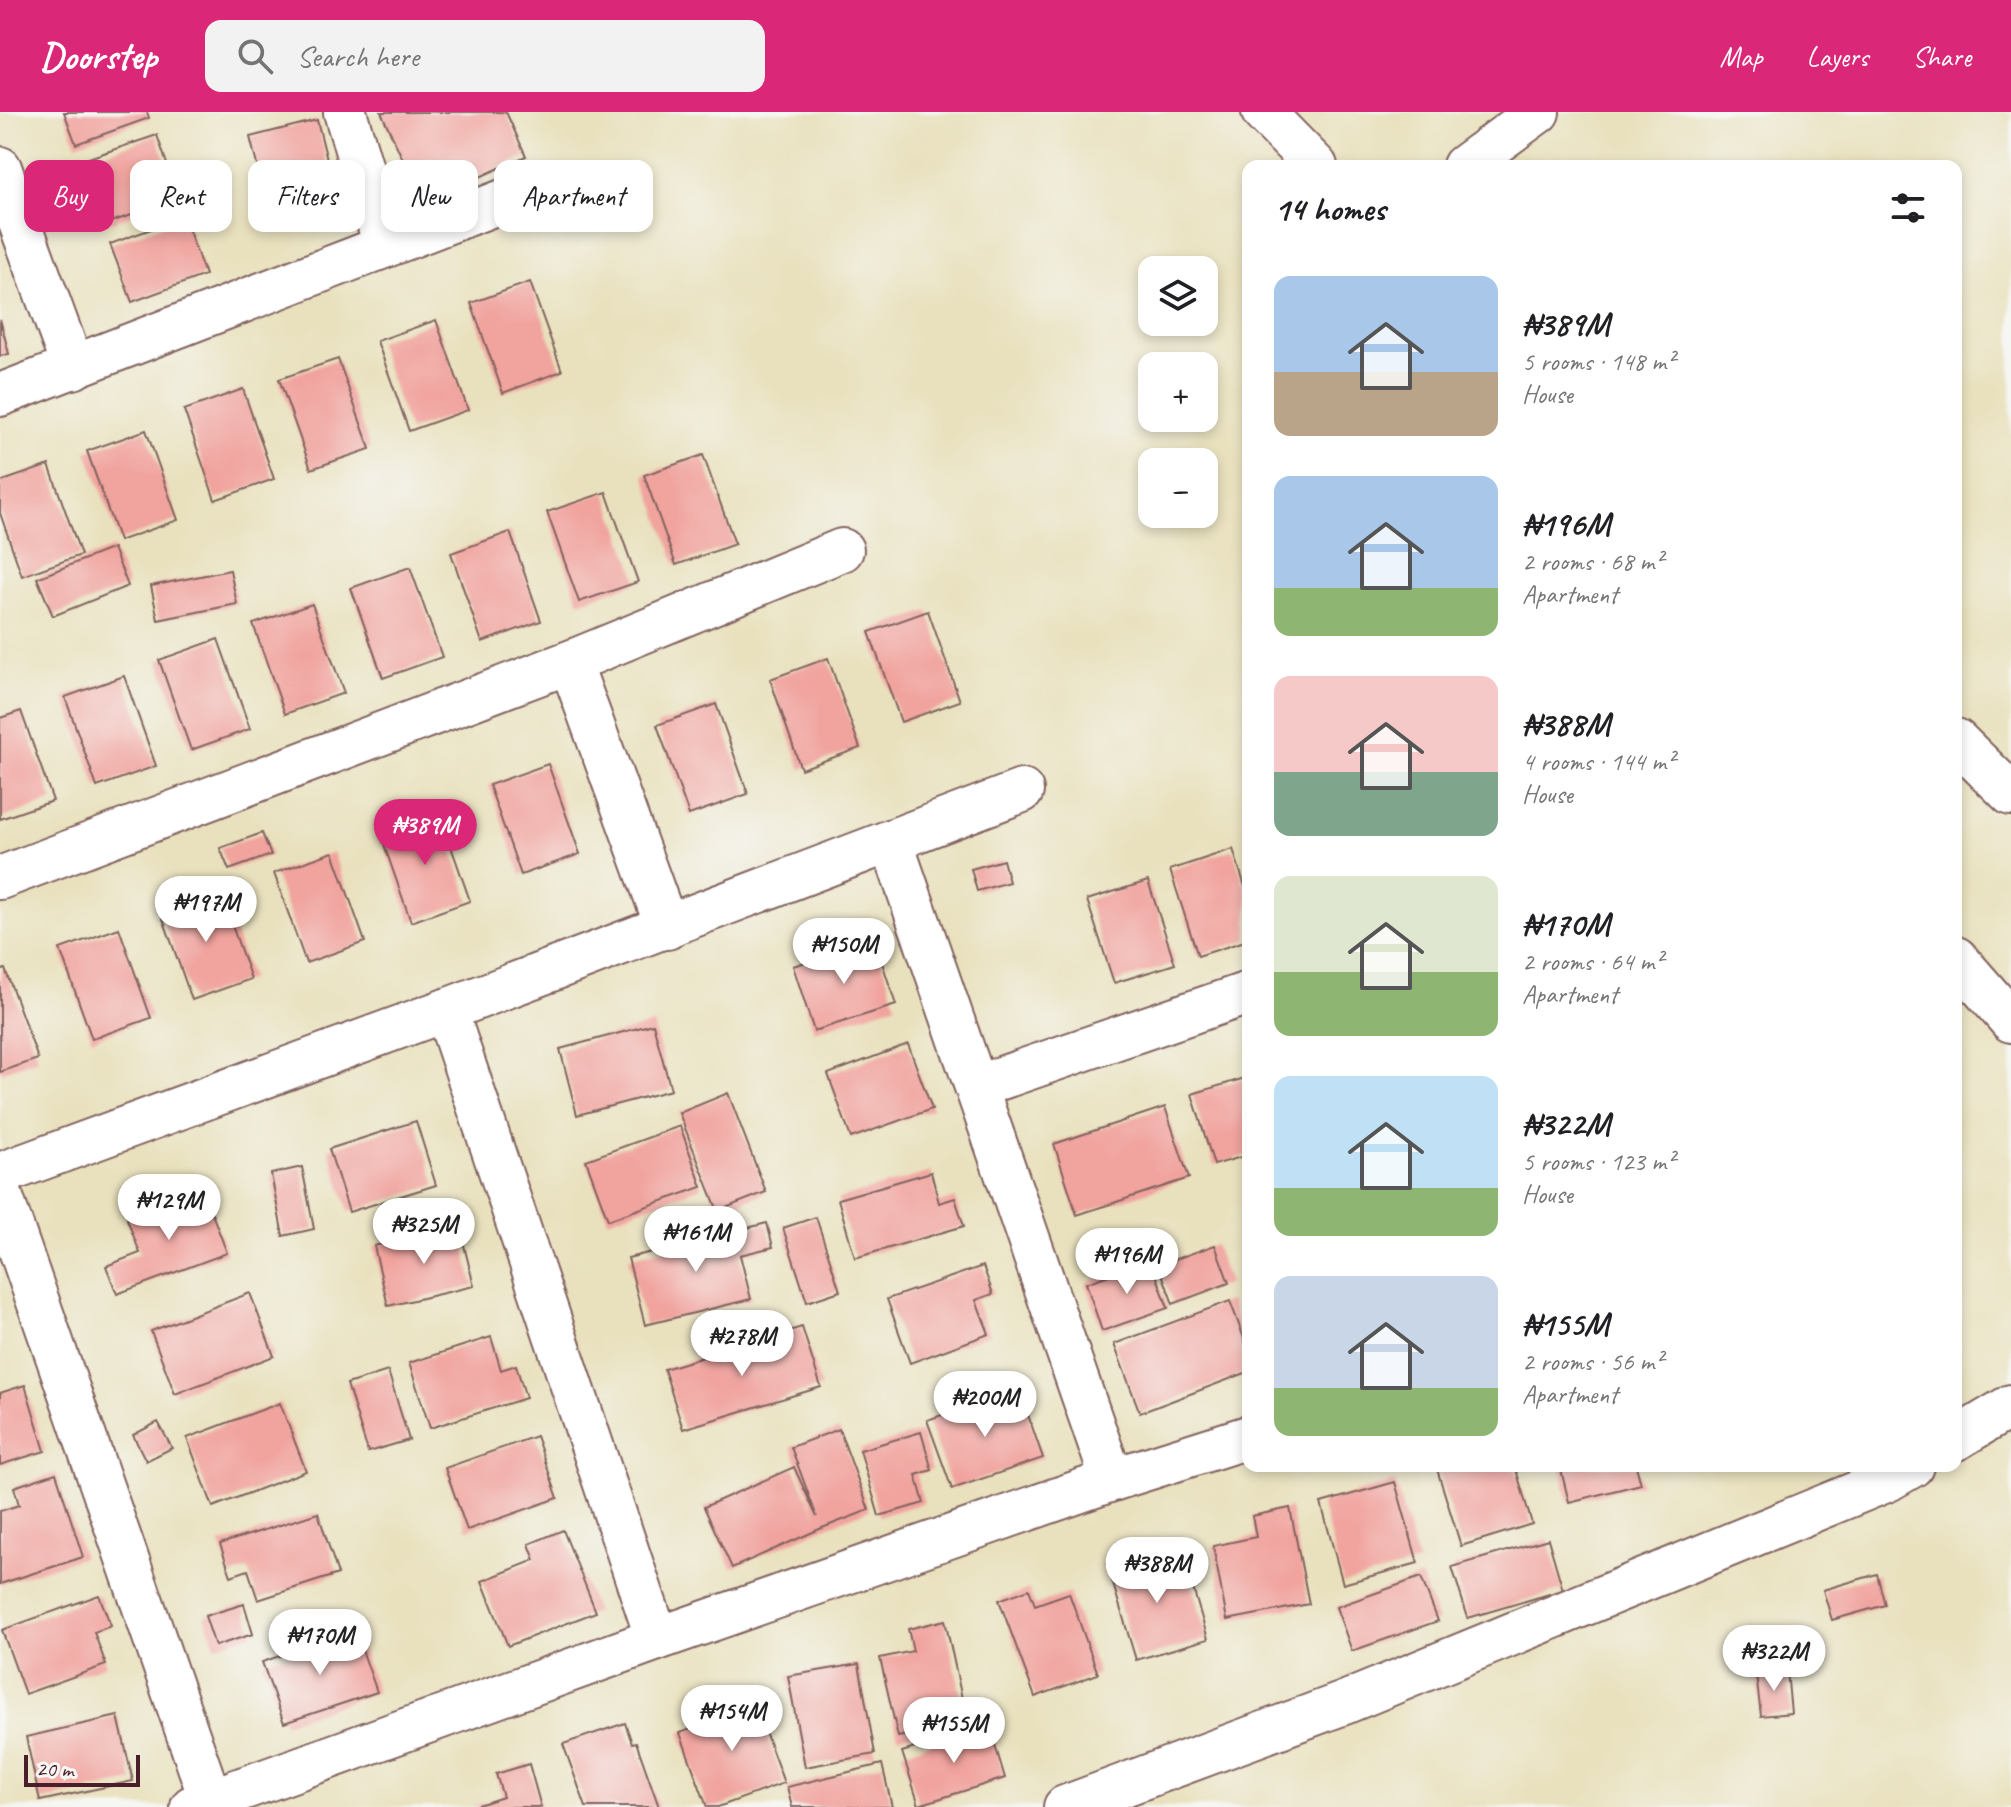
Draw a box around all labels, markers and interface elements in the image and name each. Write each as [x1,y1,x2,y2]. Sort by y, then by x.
search box [205,20,765,92]
text: Doorstep [40,33,157,80]
icon: search [233,34,277,78]
text: Search here [297,37,419,75]
text: Map [1720,39,1763,74]
text: Layers [1807,39,1868,74]
text: Share [1912,39,1971,74]
chip: Buy [24,160,114,232]
chip: Rent [130,160,232,232]
chip: Filters [248,160,365,232]
chip: New [381,160,478,232]
chip: Apartment [494,160,653,232]
icon: filters [1886,186,1930,230]
text: 14 homes [1274,187,1385,230]
map controls [1138,256,1218,528]
button: layers [1138,256,1218,336]
text: ₦389M [1522,302,1609,345]
icon: home [1338,308,1434,404]
text: 5 rooms · 148 m² [1522,345,1674,378]
button: + [1138,352,1218,432]
text: House [1522,378,1573,411]
button: − [1138,448,1218,528]
text: ₦196M [1522,502,1610,545]
icon: home [1338,508,1434,604]
text: 2 rooms · 68 m² [1522,545,1663,578]
text: Apartment [1522,578,1618,611]
text: ₦388M [1522,702,1609,745]
icon: home [1338,708,1434,804]
text: 4 rooms · 144 m² [1522,745,1674,778]
text: House [1522,778,1573,811]
pin: ₦389M [369,799,481,867]
text: ₦389M [392,808,458,841]
pin: ₦197M [150,876,262,944]
text: ₦197M [173,885,239,918]
text: ₦170M [1522,902,1609,945]
icon: home [1338,908,1434,1004]
pin: ₦150M [788,918,900,986]
text: ₦150M [811,927,877,960]
text: 2 rooms · 64 m² [1522,945,1663,978]
text: Apartment [1522,978,1618,1011]
text: ₦322M [1522,1102,1609,1145]
icon: home [1338,1108,1434,1204]
text: 5 rooms · 123 m² [1522,1145,1674,1178]
pin: ₦129M [113,1174,225,1242]
text: House [1522,1178,1573,1211]
text: ₦129M [136,1183,202,1216]
pin: ₦325M [368,1198,480,1266]
pin: ₦161M [640,1206,752,1274]
text: ₦325M [391,1207,457,1240]
text: ₦161M [662,1215,730,1248]
pin: ₦196M [1071,1228,1183,1296]
text: ₦196M [1093,1237,1161,1270]
text: ₦155M [1522,1302,1608,1345]
icon: home [1338,1308,1434,1404]
pin: ₦278M [686,1310,798,1378]
text: ₦278M [709,1319,775,1352]
text: 2 rooms · 56 m² [1522,1345,1663,1378]
pin: ₦200M [929,1371,1041,1439]
text: Apartment [1522,1378,1618,1411]
text: ₦200M [952,1380,1018,1413]
pin: ₦388M [1101,1537,1213,1605]
text: ₦388M [1124,1546,1190,1579]
pin: ₦170M [264,1609,376,1677]
text: ₦170M [287,1618,353,1651]
pin: ₦322M [1718,1625,1830,1693]
text: ₦322M [1741,1634,1807,1667]
pin: ₦154M [676,1685,788,1753]
text: ₦154M [699,1694,765,1727]
pin: ₦155M [898,1697,1010,1765]
text: ₦155M [921,1706,987,1739]
scale bar [24,1751,140,1787]
text: 20 m [36,1755,73,1783]

